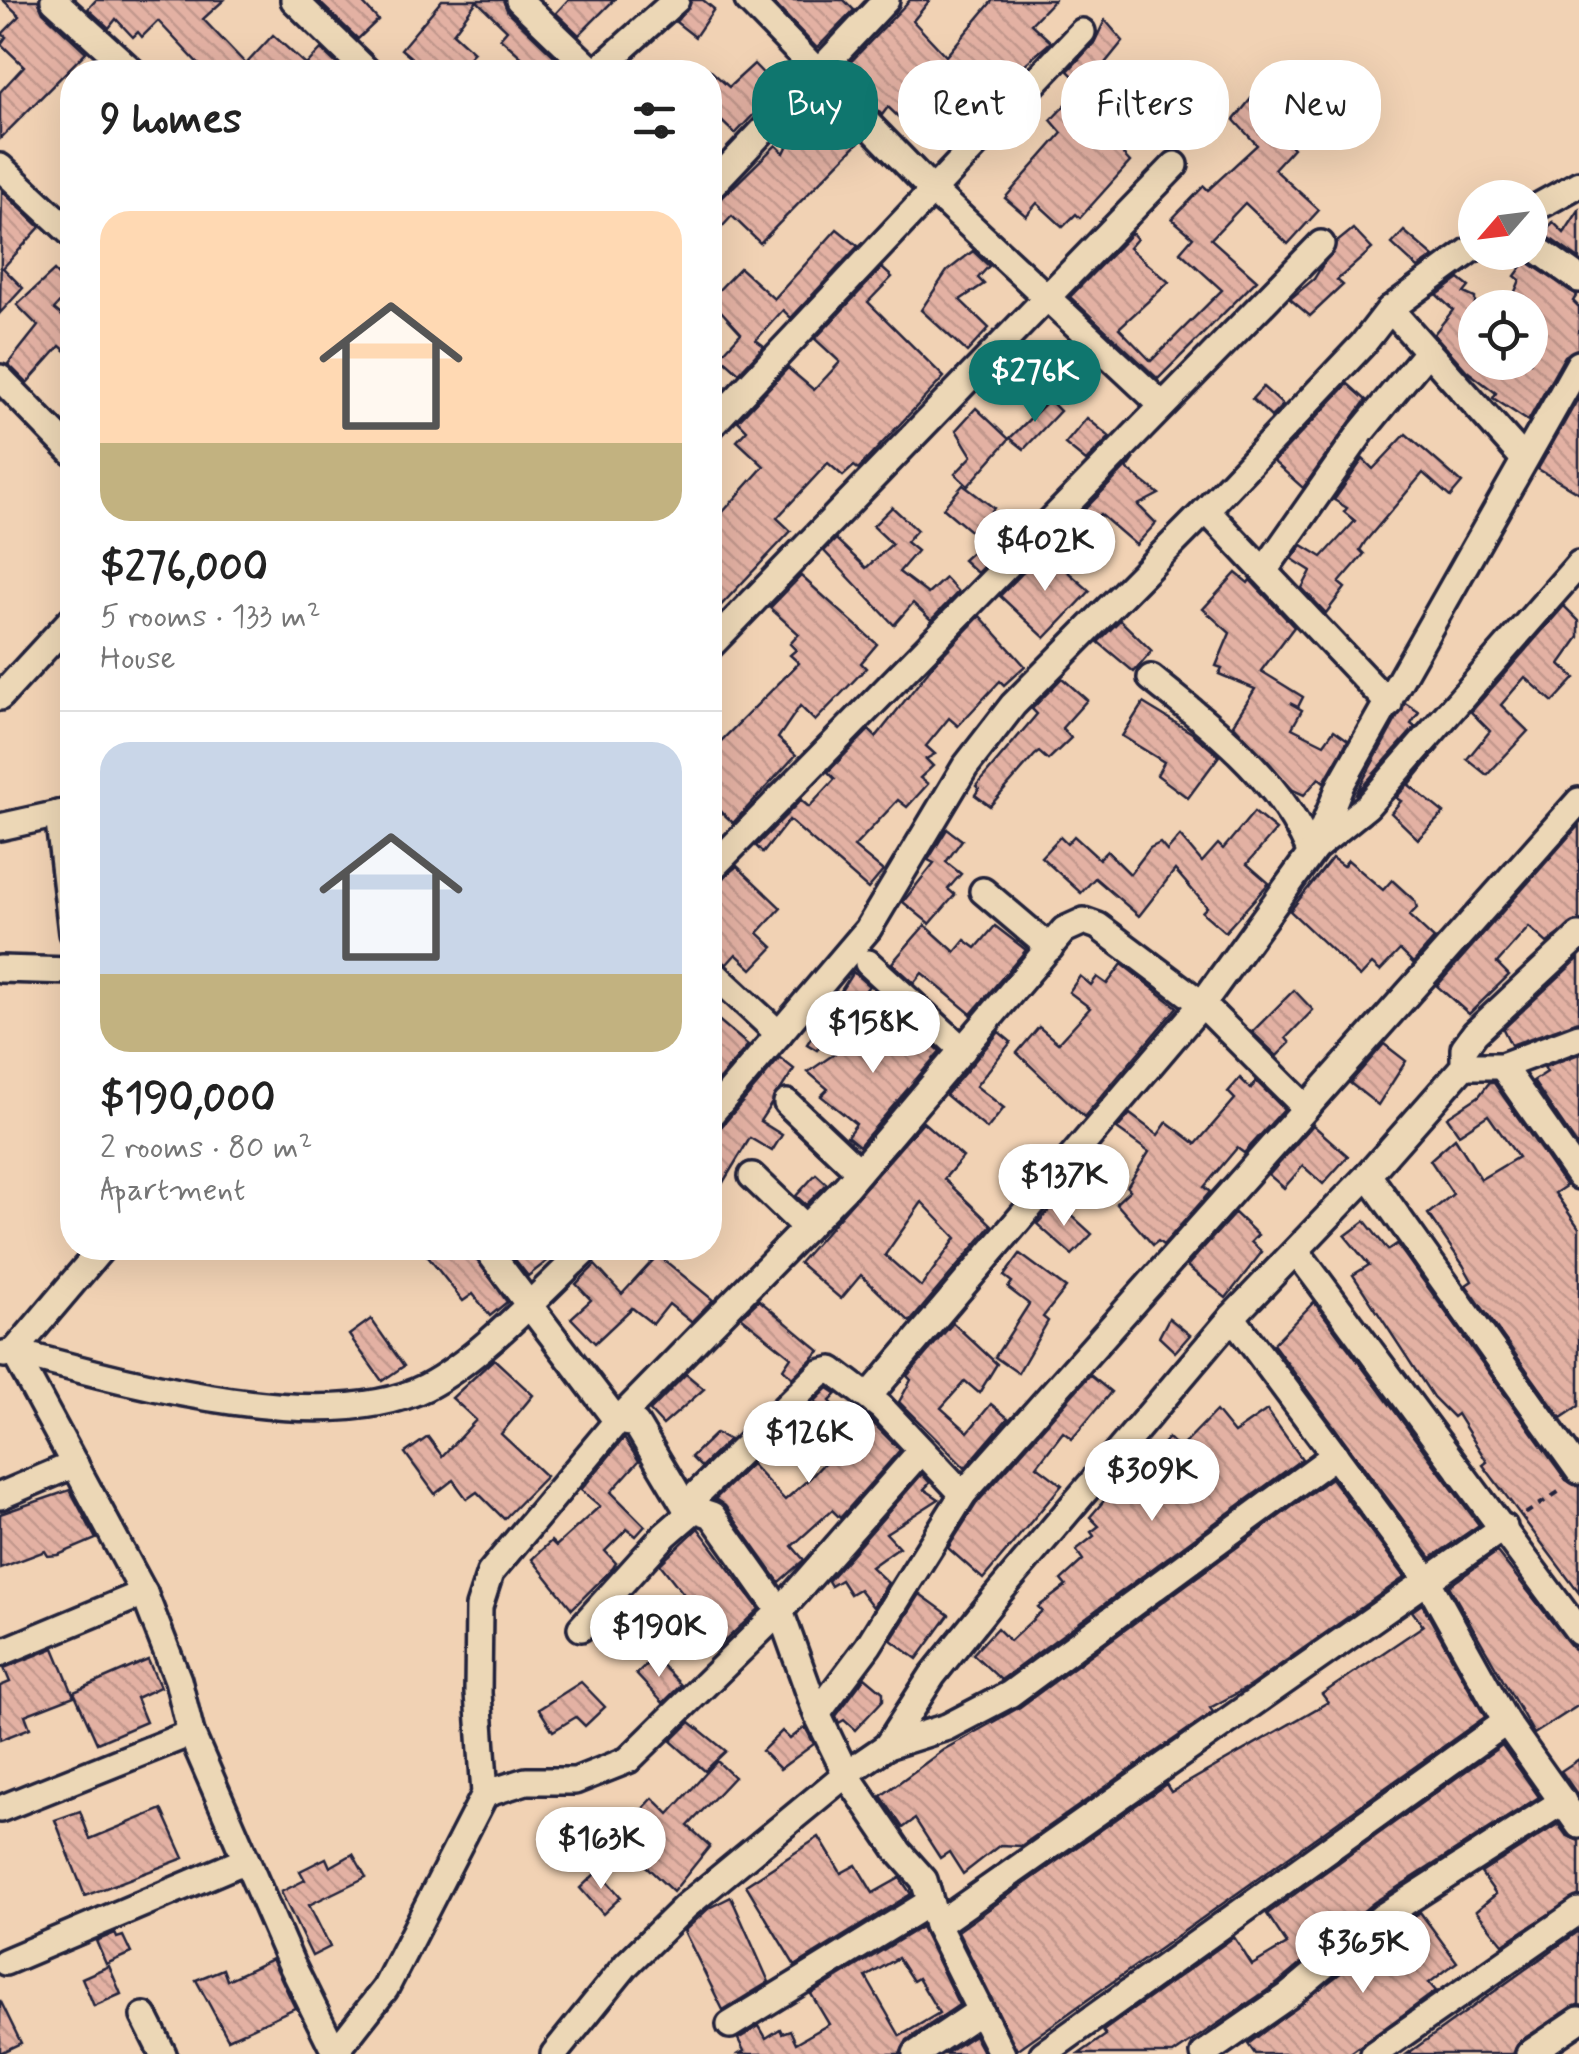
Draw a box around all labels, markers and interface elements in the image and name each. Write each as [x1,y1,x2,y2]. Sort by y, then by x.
chip: Buy [752,60,878,150]
chip: Rent [898,60,1041,150]
chip: Filters [1061,60,1229,150]
chip: New [1249,60,1381,150]
text: 9 homes [100,93,242,148]
icon: filters [627,93,682,148]
north arrow [1458,180,1548,270]
map controls [1458,180,1548,380]
icon: home [301,276,481,456]
button: locate [1458,290,1548,380]
pin: $276K [965,340,1105,425]
text: $276K [991,351,1079,393]
pin: $402K [975,509,1115,594]
text: $402K [996,520,1094,562]
text: $276,000 [100,541,268,596]
text: 5 rooms · 133 m² [100,596,321,638]
text: House [100,638,176,680]
icon: home [301,807,481,987]
pin: $158K [803,991,943,1076]
text: $158K [828,1002,918,1044]
text: $190,000 [100,1072,276,1127]
text: 2 rooms · 80 m² [100,1127,313,1169]
pin: $137K [994,1144,1134,1229]
text: $137K [1020,1155,1108,1197]
text: Apartment [100,1169,245,1211]
pin: $126K [739,1401,879,1486]
text: $126K [765,1412,853,1454]
pin: $309K [1082,1439,1222,1524]
text: $309K [1106,1450,1198,1492]
pin: $190K [589,1595,729,1680]
text: $190K [612,1606,706,1648]
pin: $163K [531,1807,671,1892]
text: $163K [558,1818,644,1860]
pin: $365K [1293,1911,1433,1996]
text: $365K [1317,1922,1409,1964]

